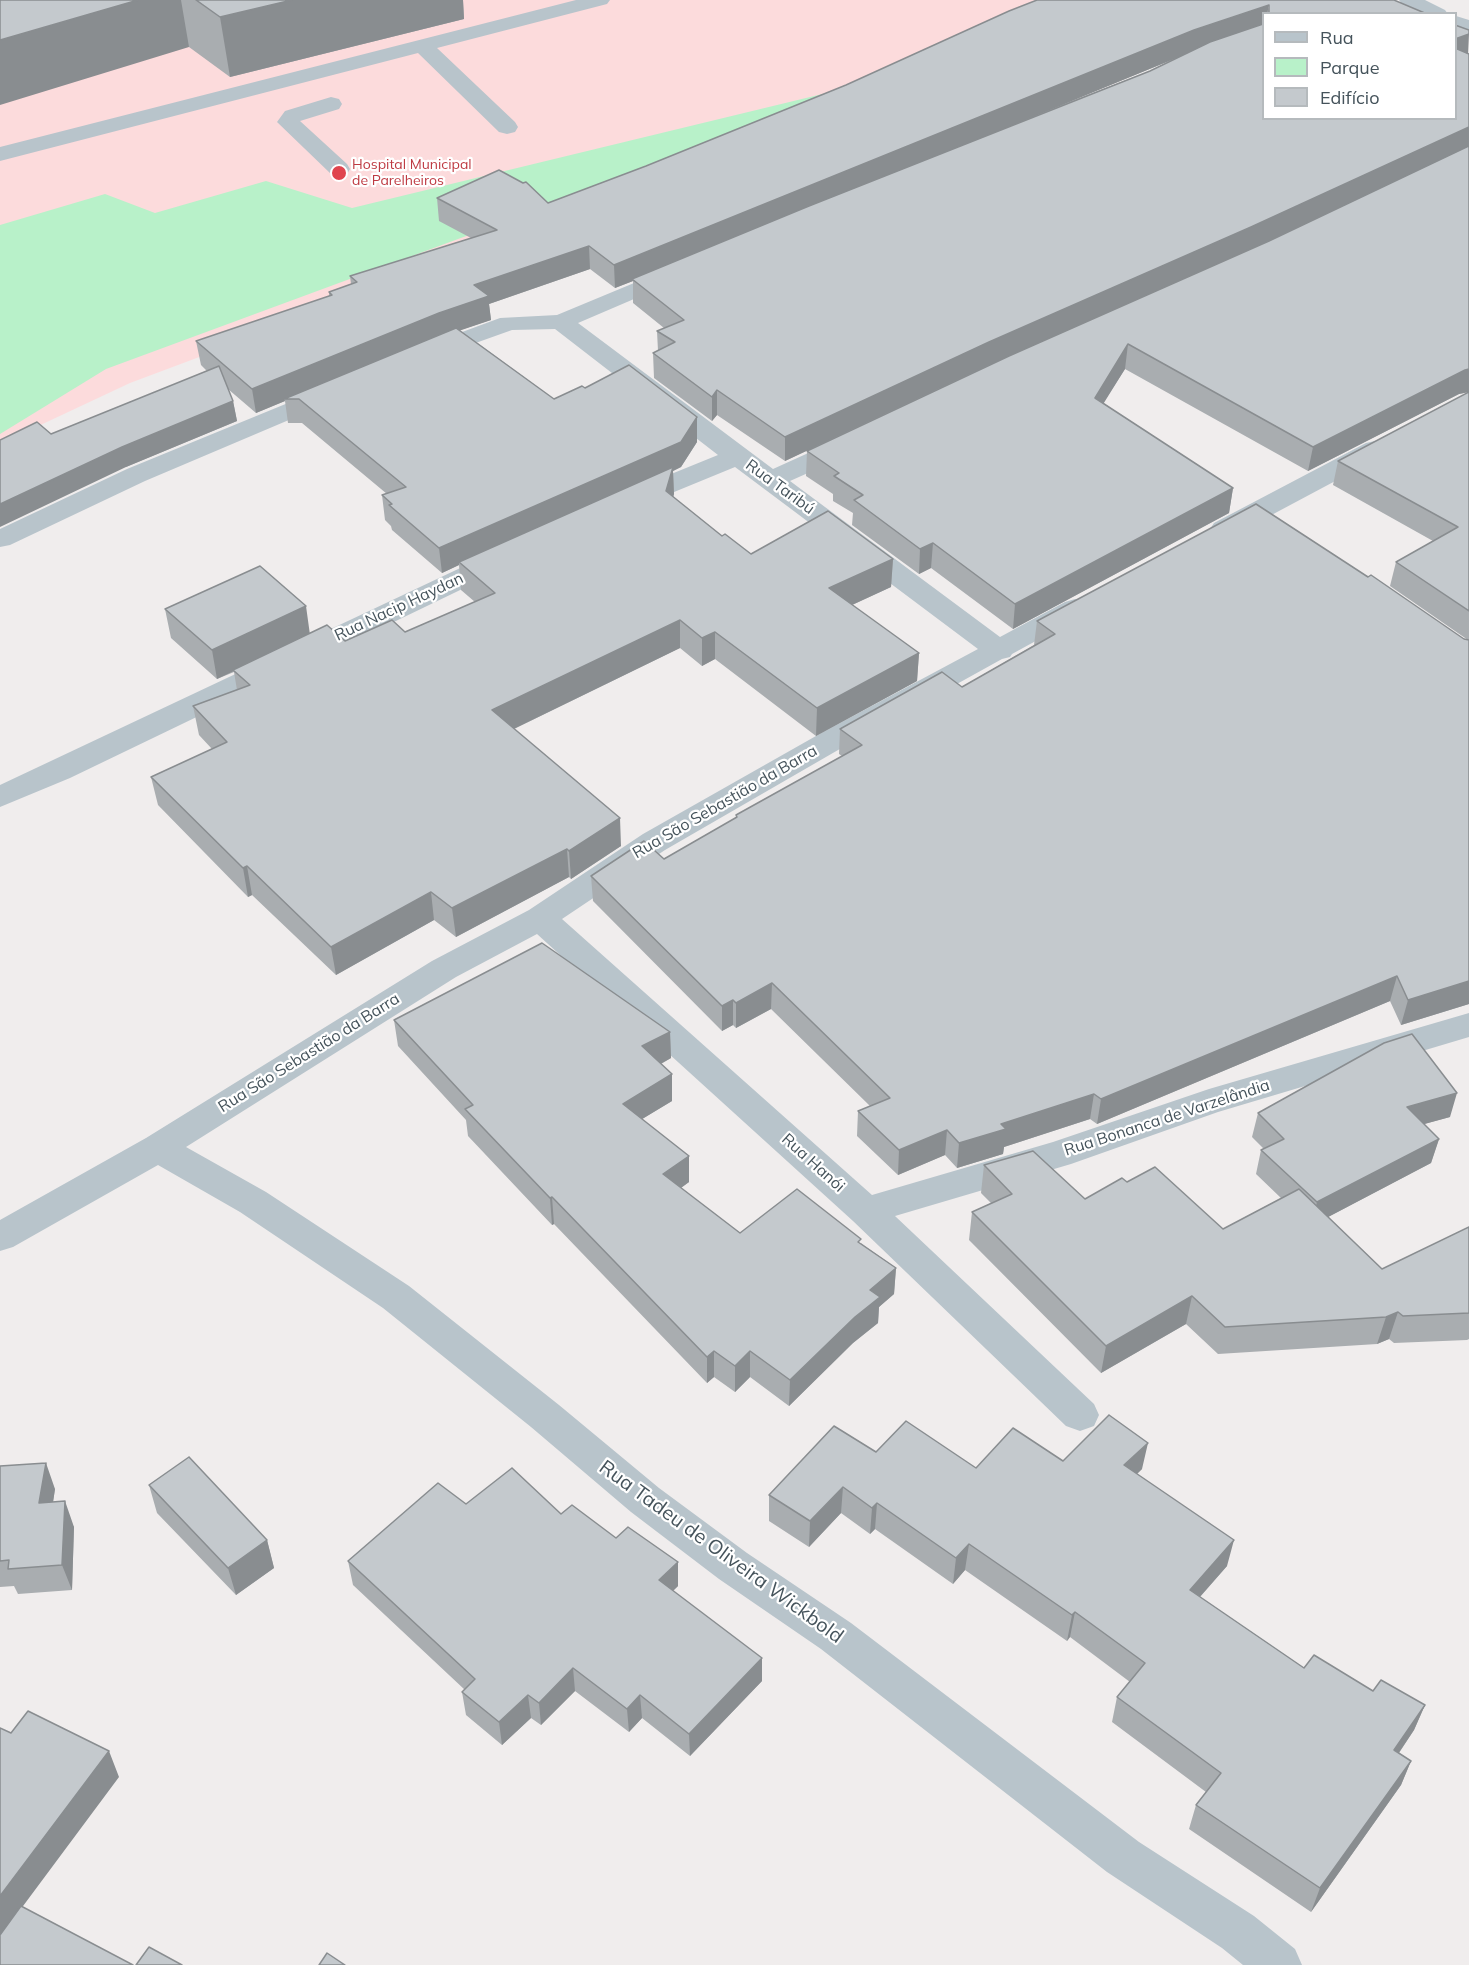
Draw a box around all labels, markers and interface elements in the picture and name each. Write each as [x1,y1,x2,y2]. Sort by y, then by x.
legend [1262,12,1457,120]
text: Rua [1320,26,1354,49]
text: Parque [1320,56,1379,79]
text: Edifício [1320,86,1379,109]
place label: Hospital Municipal de Parelheiros [352,157,472,190]
marker: Hospital Municipal de Parelheiros [330,164,348,182]
street label: Rua Taribú [742,456,818,518]
street label: Rua Nacip Haydan [332,569,466,645]
street label: Rua São Sebastião da Barra [629,741,821,863]
street label: Rua São Sebastião da Barra [215,989,403,1117]
street label: Rua Bonanca de Varzelândia [1062,1076,1272,1160]
street label: Rua Hanói [777,1130,849,1196]
street label: Rua Tadeu de Oliveira Wickbold [594,1455,848,1649]

